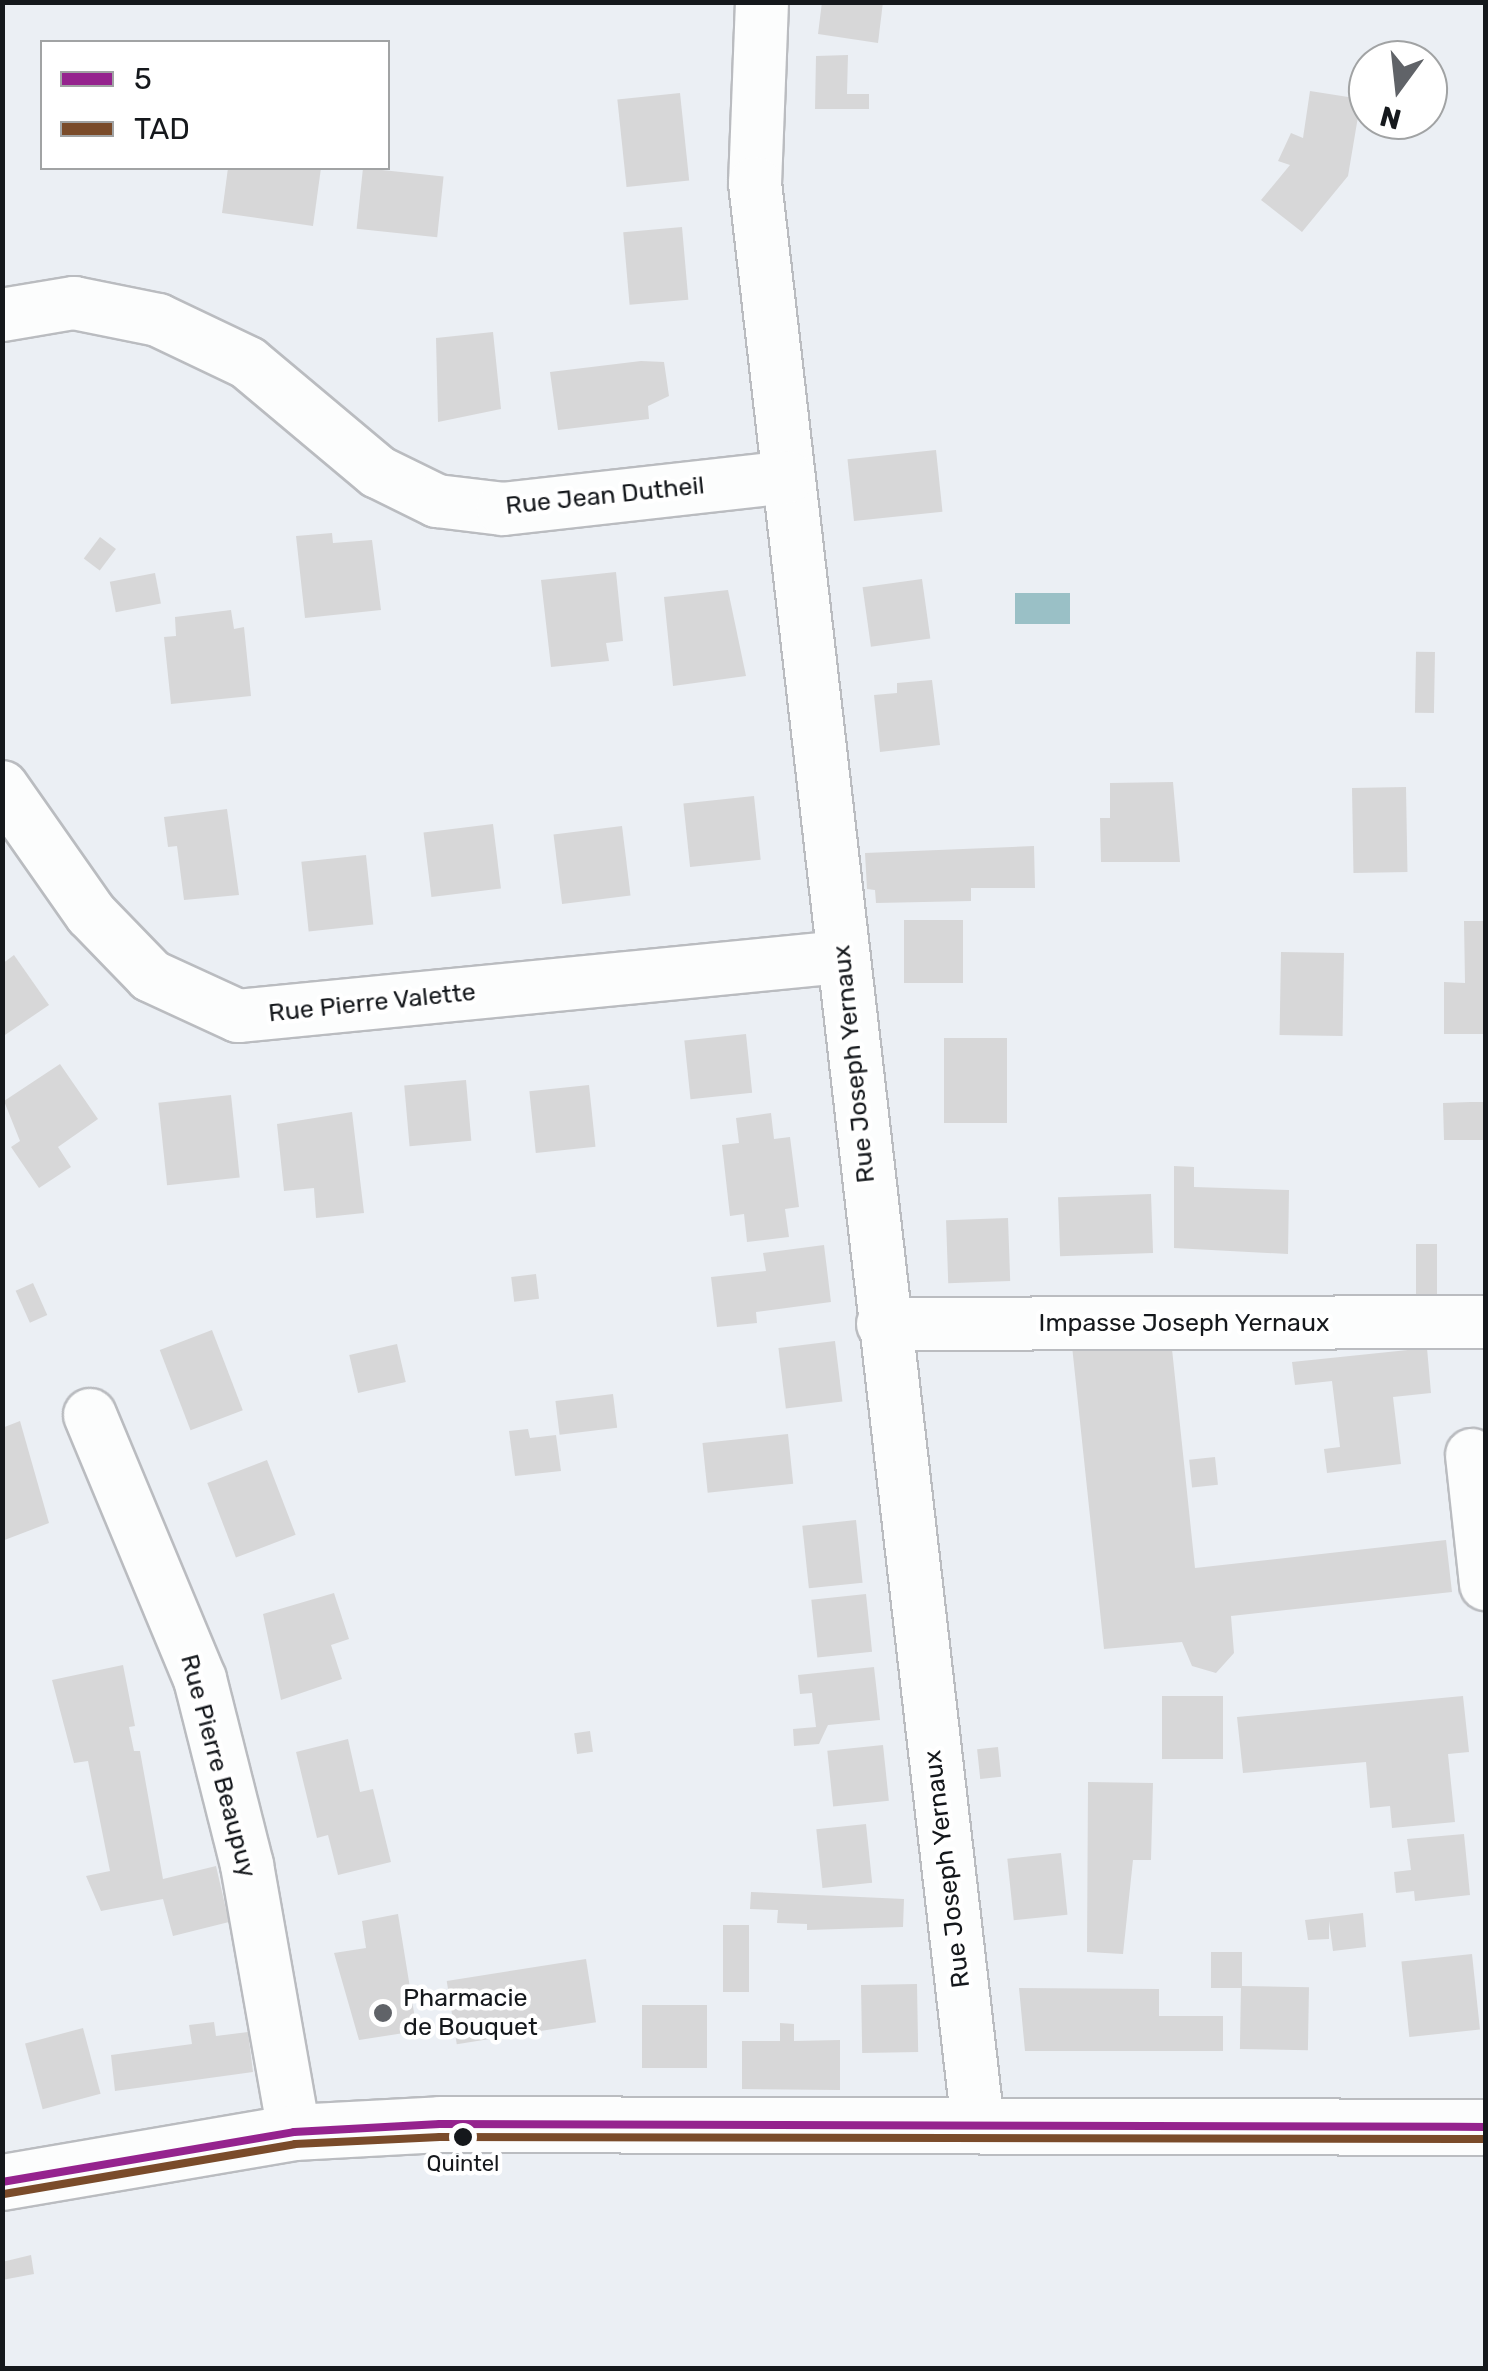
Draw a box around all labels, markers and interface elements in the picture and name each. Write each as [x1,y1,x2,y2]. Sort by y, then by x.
legend [40,40,390,170]
north arrow [1348,40,1448,140]
text: 5 [134,61,152,97]
text: N [1377,99,1405,136]
text: TAD [134,111,190,147]
street label: Rue Jean Dutheil [504,471,706,521]
street label: Rue Joseph Yernaux [827,943,881,1185]
street label: Rue Pierre Valette [267,977,477,1029]
street label: Impasse Joseph Yernaux [1038,1308,1330,1338]
street label: Rue Pierre Beaupuy [174,1651,262,1881]
street label: Rue Joseph Yernaux [918,1748,976,1990]
place label: Pharmacie de Bouquet [403,1984,538,2043]
marker: Pharmacie de Bouquet [372,2002,394,2024]
marker: Quintel [453,2127,473,2147]
place label: Quintel [427,2151,499,2177]

